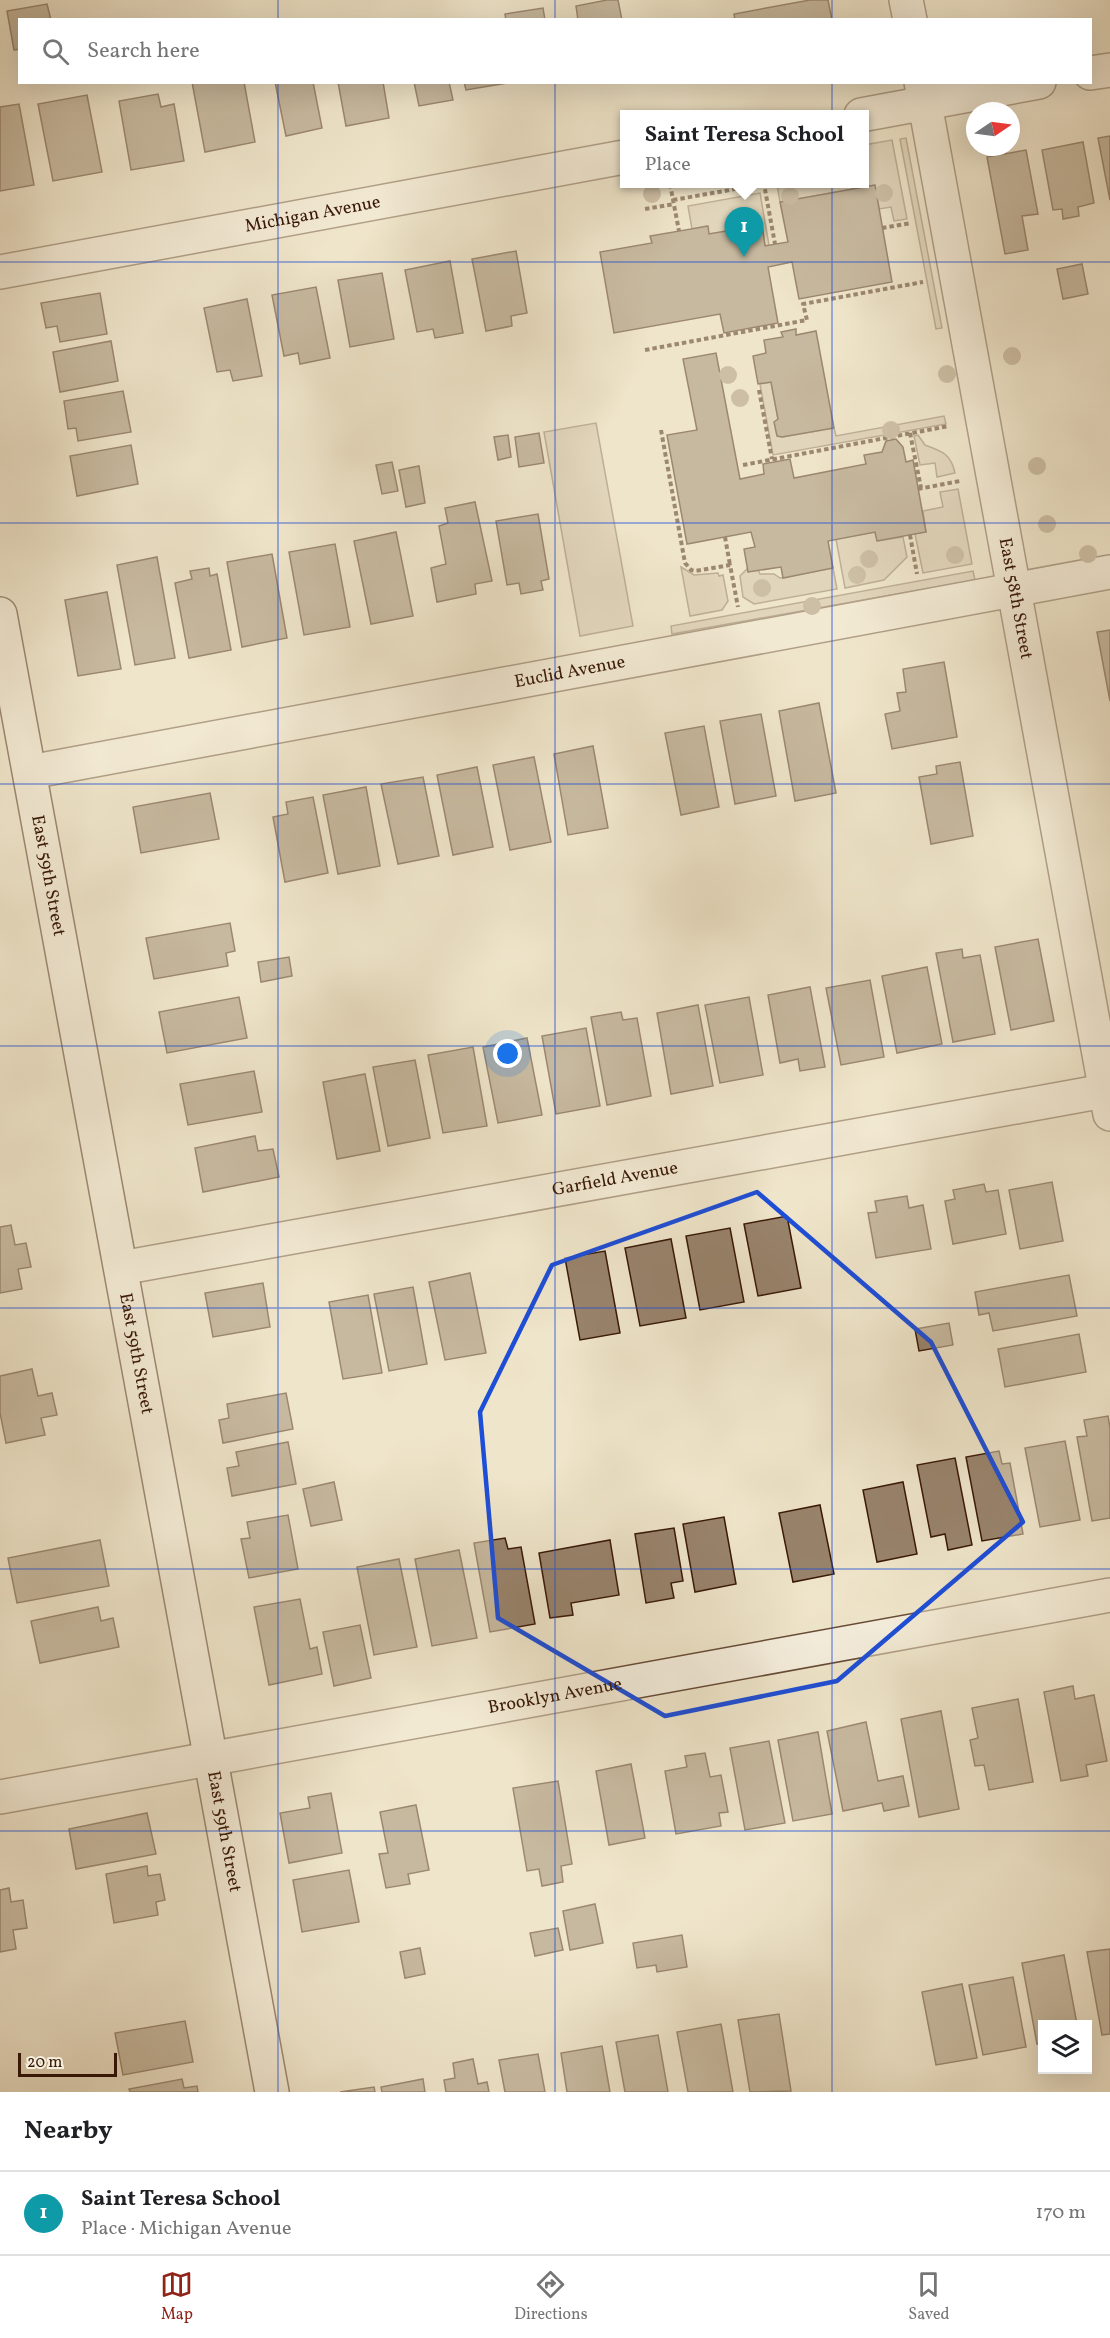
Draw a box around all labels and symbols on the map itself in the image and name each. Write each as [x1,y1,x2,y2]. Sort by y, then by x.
north arrow [966,102,1020,156]
street label: Michigan Avenue [243,190,383,239]
pin: 1 [724,208,764,257]
street label: East 58th Street [992,536,1039,661]
street label: Euclid Avenue [512,650,627,695]
street label: East 59th Street [25,813,72,938]
your location [493,1039,522,1068]
street label: Garfield Avenue [550,1155,680,1203]
street label: East 59th Street [113,1291,160,1416]
street label: Brooklyn Avenue [486,1672,624,1720]
street label: East 59th Street [201,1769,247,1894]
scale bar [18,2050,117,2078]

